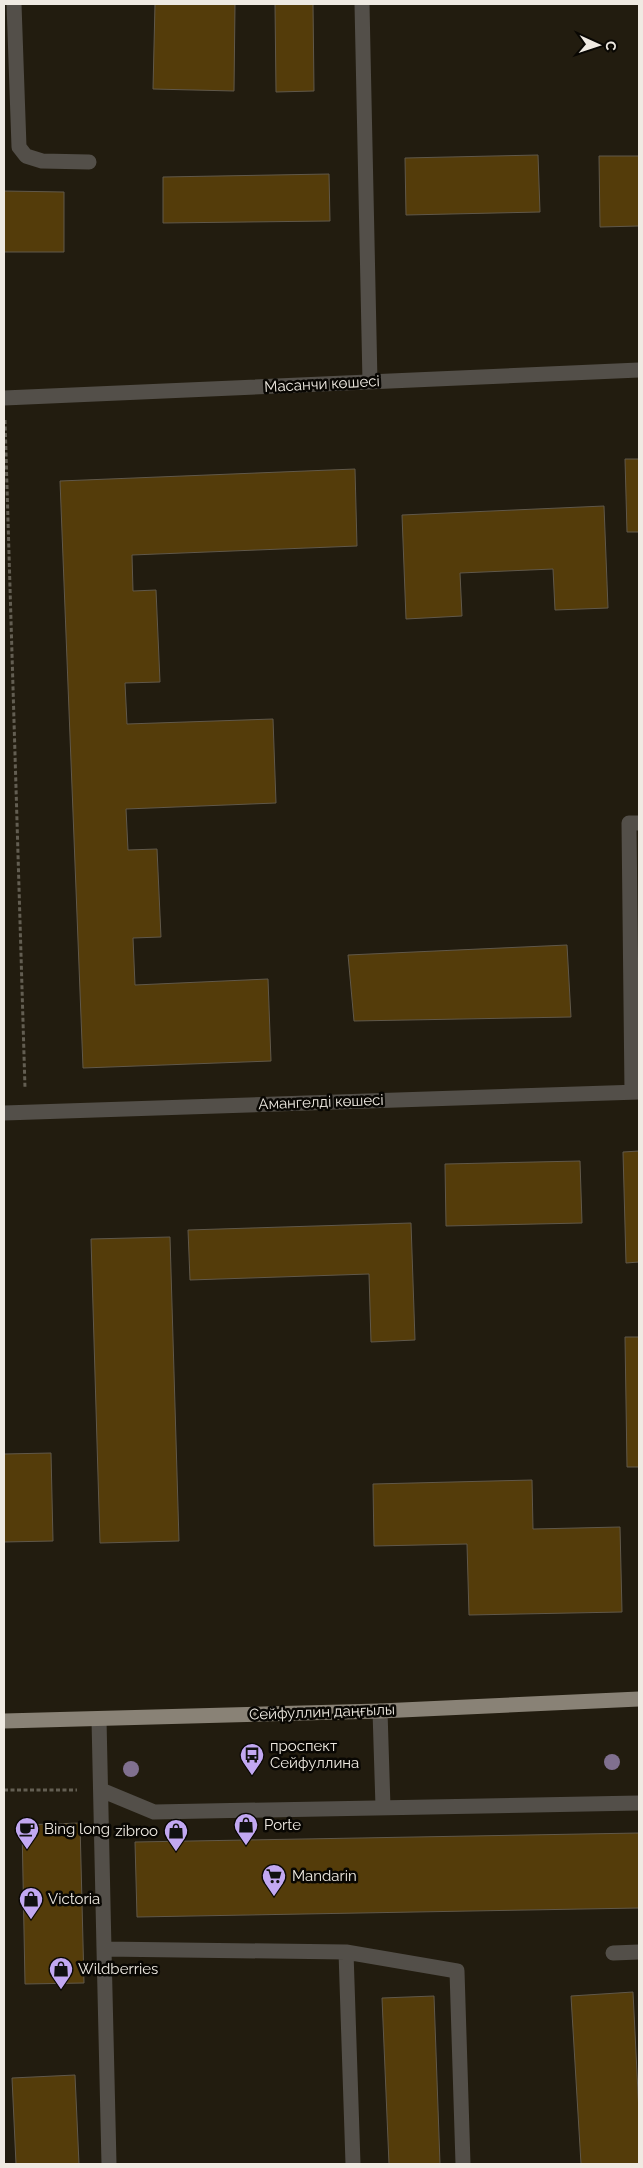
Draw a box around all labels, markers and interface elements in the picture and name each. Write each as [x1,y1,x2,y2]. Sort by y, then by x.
north arrow [573,20,623,70]
text: С [603,40,619,51]
street label: Масанчи көшесі [264,372,380,396]
street label: Амангелді көшесі [258,1091,384,1113]
street label: Сейфуллин даңғылы [249,1700,395,1724]
place label: проспект Сейфуллина [270,1737,359,1772]
bus stop icon: проспект Сейфуллина [239,1742,265,1776]
shop icon: Porte [233,1812,259,1846]
cafe icon: Bing long [14,1816,40,1850]
place label: Porte [264,1816,301,1834]
shop icon: zibroo [163,1818,189,1852]
place label: Bing long [44,1820,110,1838]
place label: zibroo [115,1822,158,1840]
supermarket icon: Mandarin [261,1863,287,1897]
place label: Mandarin [292,1867,357,1885]
shop icon: Victoria [18,1886,44,1920]
place label: Victoria [48,1890,100,1908]
shop icon: Wildberries [48,1956,74,1990]
place label: Wildberries [78,1960,158,1978]

